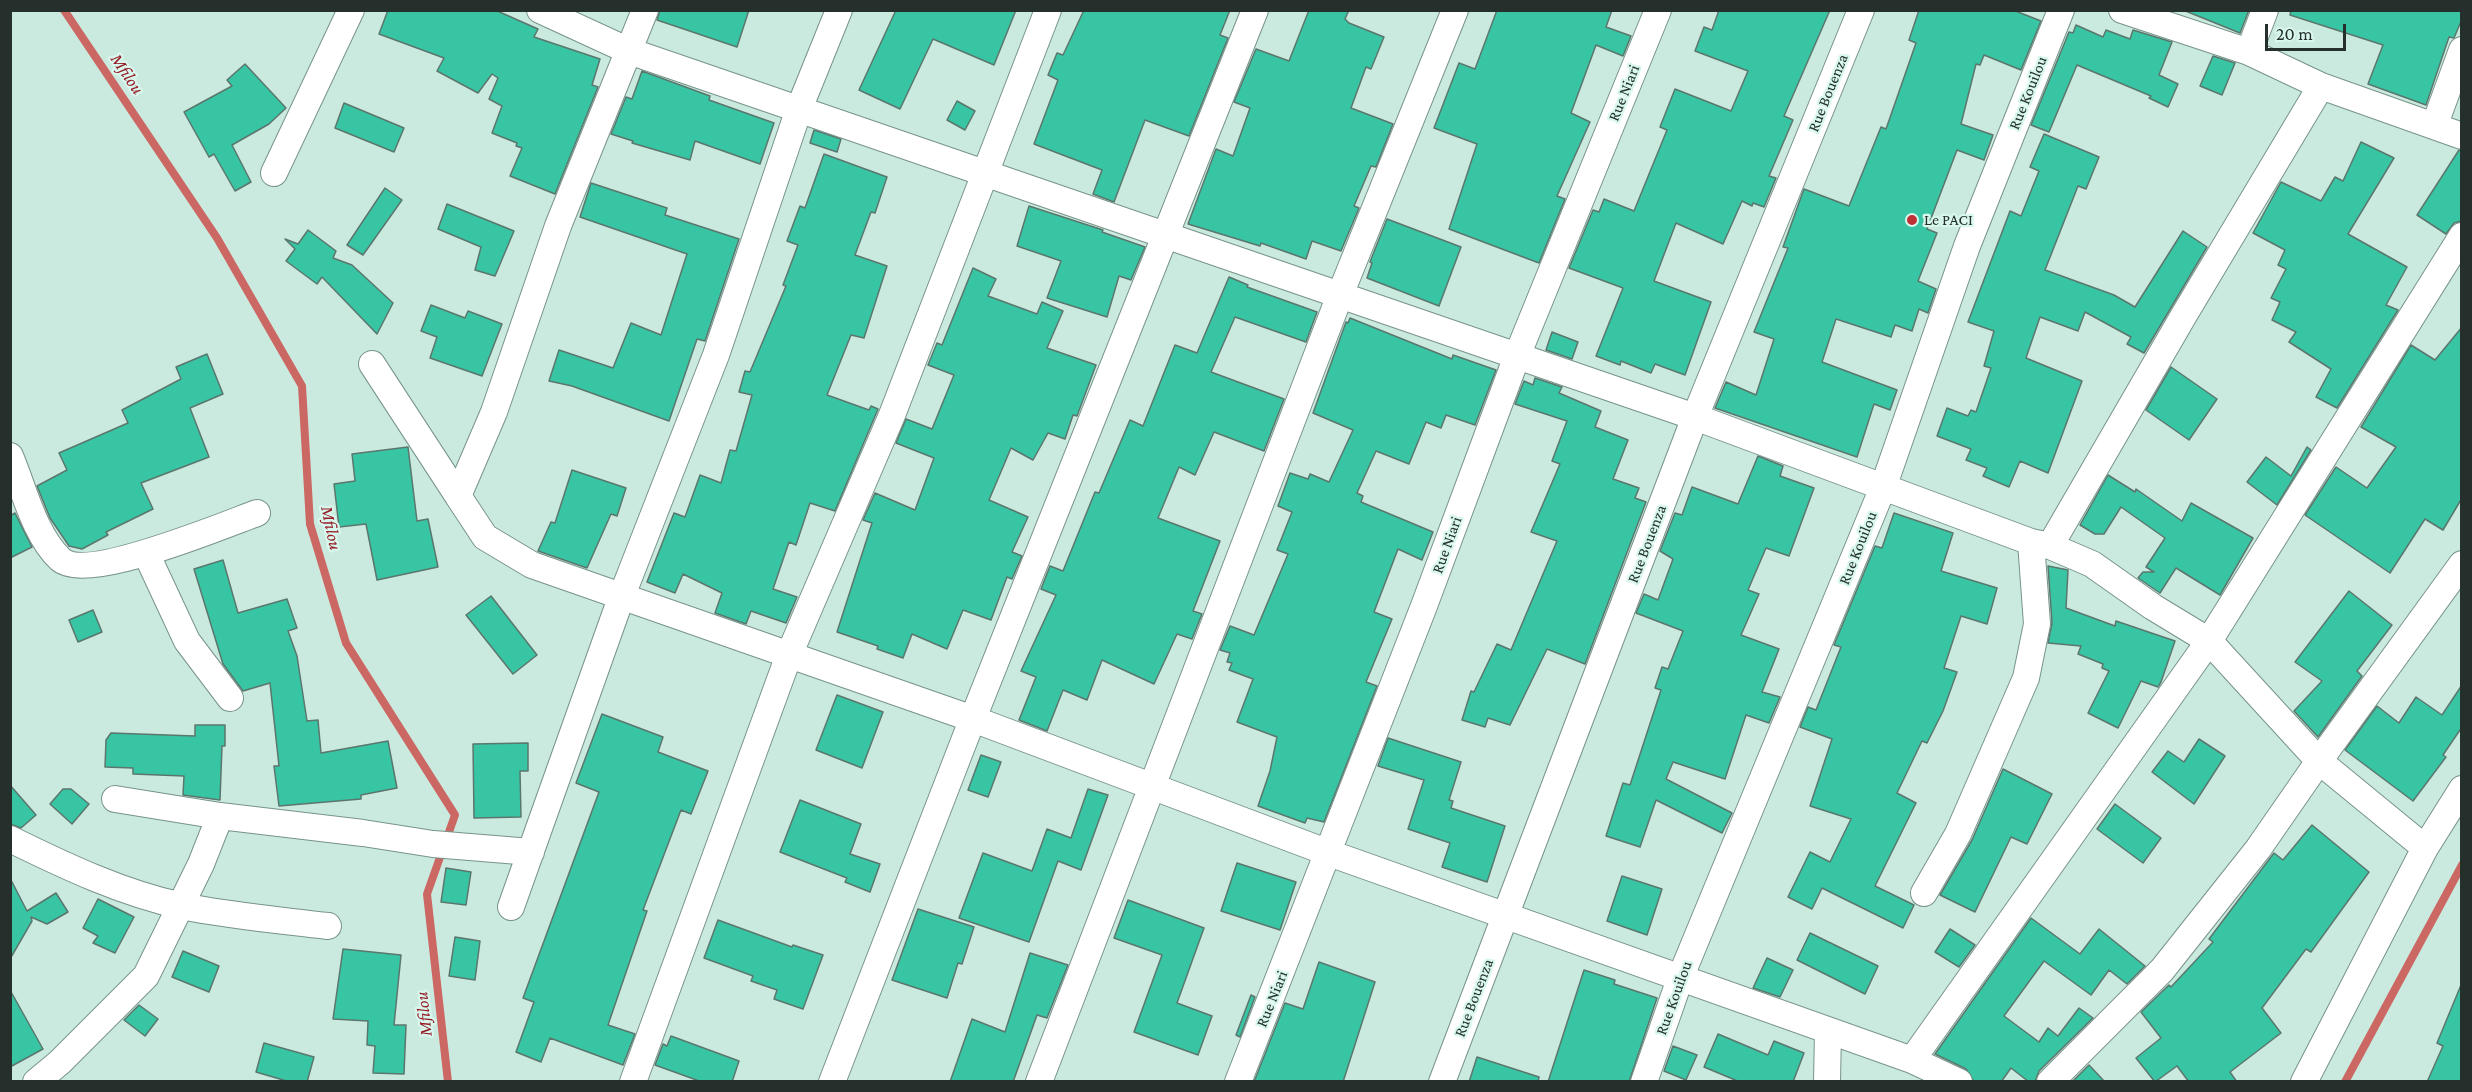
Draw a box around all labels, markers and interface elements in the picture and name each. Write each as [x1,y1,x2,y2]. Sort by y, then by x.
scale bar [2268,12,2349,50]
text: 20 m [2276,24,2313,44]
water label: Mfilou [106,49,148,99]
street label: Rue Bouenza [1804,51,1852,135]
street label: Rue Kouilou [2005,54,2051,132]
street label: Rue Niari [1604,62,1644,124]
place label: Le PACI [1924,210,1973,230]
marker: Le PACI [1905,213,1919,227]
street label: Rue Bouenza [1623,502,1671,586]
water label: Mfilou [316,504,346,552]
street label: Rue Kouilou [1835,509,1881,587]
street label: Rue Niari [1428,514,1466,576]
street label: Rue Bouenza [1450,956,1498,1040]
street label: Rue Kouilou [1652,958,1696,1038]
street label: Rue Niari [1252,968,1292,1030]
water label: Mfilou [411,991,437,1037]

